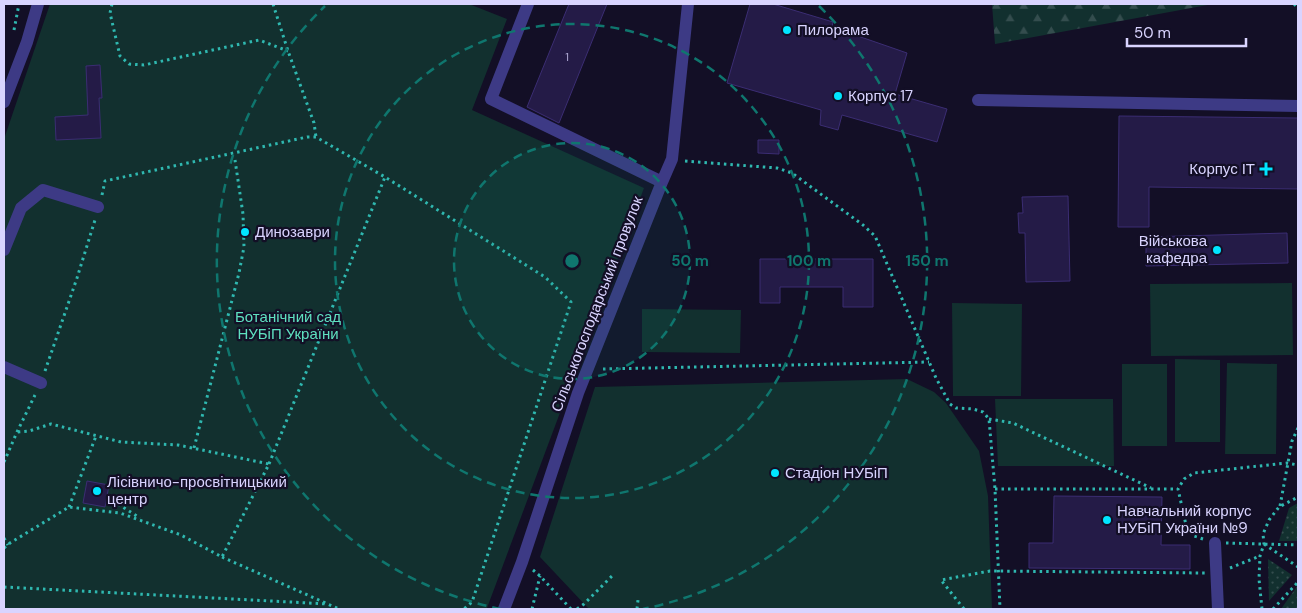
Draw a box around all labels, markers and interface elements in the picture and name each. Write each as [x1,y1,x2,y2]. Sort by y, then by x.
scale bar [1127,15,1246,47]
place label: Пилорама [797,20,869,40]
text: 50 m [1134,23,1171,43]
marker: Пилорама [781,24,793,36]
house number: 1 [565,49,569,65]
place label: Корпус 17 [848,86,913,106]
marker: Корпус 17 [832,90,844,102]
place label: Корпус ІТ [1189,159,1255,179]
marker: Корпус ІТ [1259,162,1273,176]
street label: Сільськогосподарський провулок [546,193,648,415]
place label: Динозаври [255,222,330,242]
marker: Динозаври [239,226,251,238]
place label: Військова кафедра [1139,231,1208,268]
marker: Військова кафедра [1211,244,1223,256]
text: 50 m [671,251,709,271]
text: 100 m [787,251,831,271]
text: 150 m [906,251,949,271]
centre of rings [563,252,581,270]
park label: Ботанічний сад НУБіП України [235,307,341,344]
place label: Стадіон НУБіП [785,463,888,483]
marker: Стадіон НУБіП [769,467,781,479]
place label: Лісівничо-просвітницький центр [107,472,287,509]
marker: Лісівничо-просвітницький центр [91,485,103,497]
place label: Навчальний корпус НУБіП України №9 [1117,501,1252,538]
marker: Навчальний корпус НУБіП України №9 [1101,514,1113,526]

